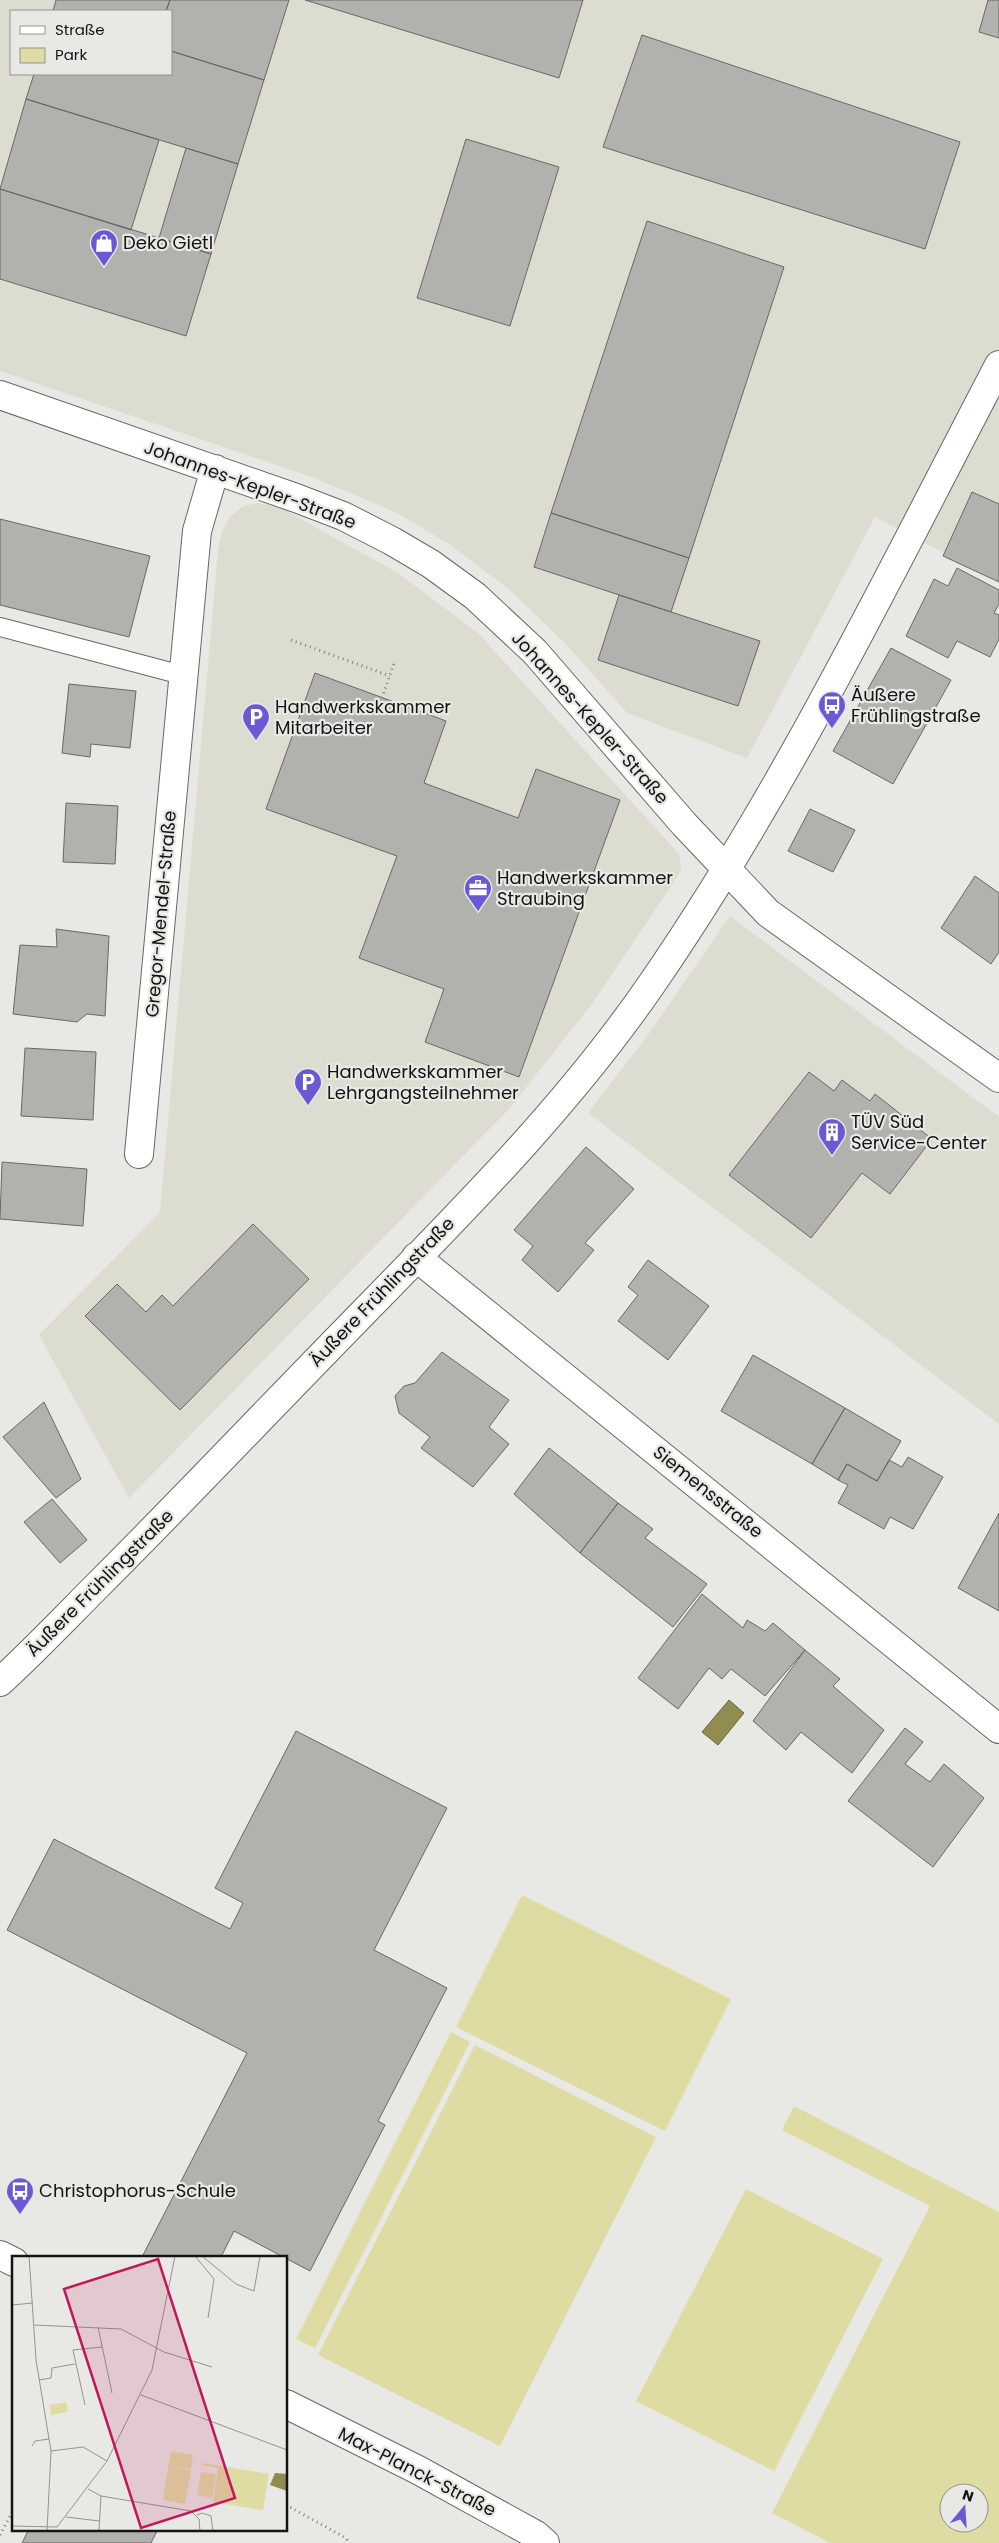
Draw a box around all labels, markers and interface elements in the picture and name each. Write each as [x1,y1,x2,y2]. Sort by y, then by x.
legend [10,10,172,75]
text: Straße [55,19,105,40]
text: Park [55,44,87,65]
shop icon: Deko Gietl [89,228,119,267]
place label: Deko Gietl [123,230,213,255]
street label: Johannes-Kepler-Straße [141,434,360,535]
street label: Johannes-Kepler-Straße [506,626,675,809]
place label: Äußere Frühlingstraße [851,682,981,728]
bus stop icon: Äußere Frühlingstraße [817,690,847,729]
place label: Handwerkskammer Mitarbeiter [275,694,451,740]
parking icon: Handwerkskammer Mitarbeiter [241,702,271,741]
street label: Gregor-Mendel-Straße [139,810,182,1018]
place label: Handwerkskammer Straubing [497,865,673,911]
office icon: Handwerkskammer Straubing [463,873,493,912]
place label: Handwerkskammer Lehrgangsteilnehmer [327,1059,519,1105]
parking icon: Handwerkskammer Lehrgangsteilnehmer [293,1067,323,1106]
place label: TÜV Süd Service-Center [851,1109,987,1155]
building icon: TÜV Süd Service-Center [817,1117,847,1156]
street label: Äußere Frühlingstraße [303,1211,460,1372]
street label: Siemensstraße [648,1439,769,1544]
street label: Äußere Frühlingstraße [20,1503,179,1662]
bus stop icon: Christophorus-Schule [5,2176,35,2215]
place label: Christophorus-Schule [39,2178,236,2203]
inset map [12,2256,288,2530]
street label: Max-Planck-Straße [334,2421,501,2522]
north arrow [939,2483,989,2533]
text: N [960,2484,976,2507]

